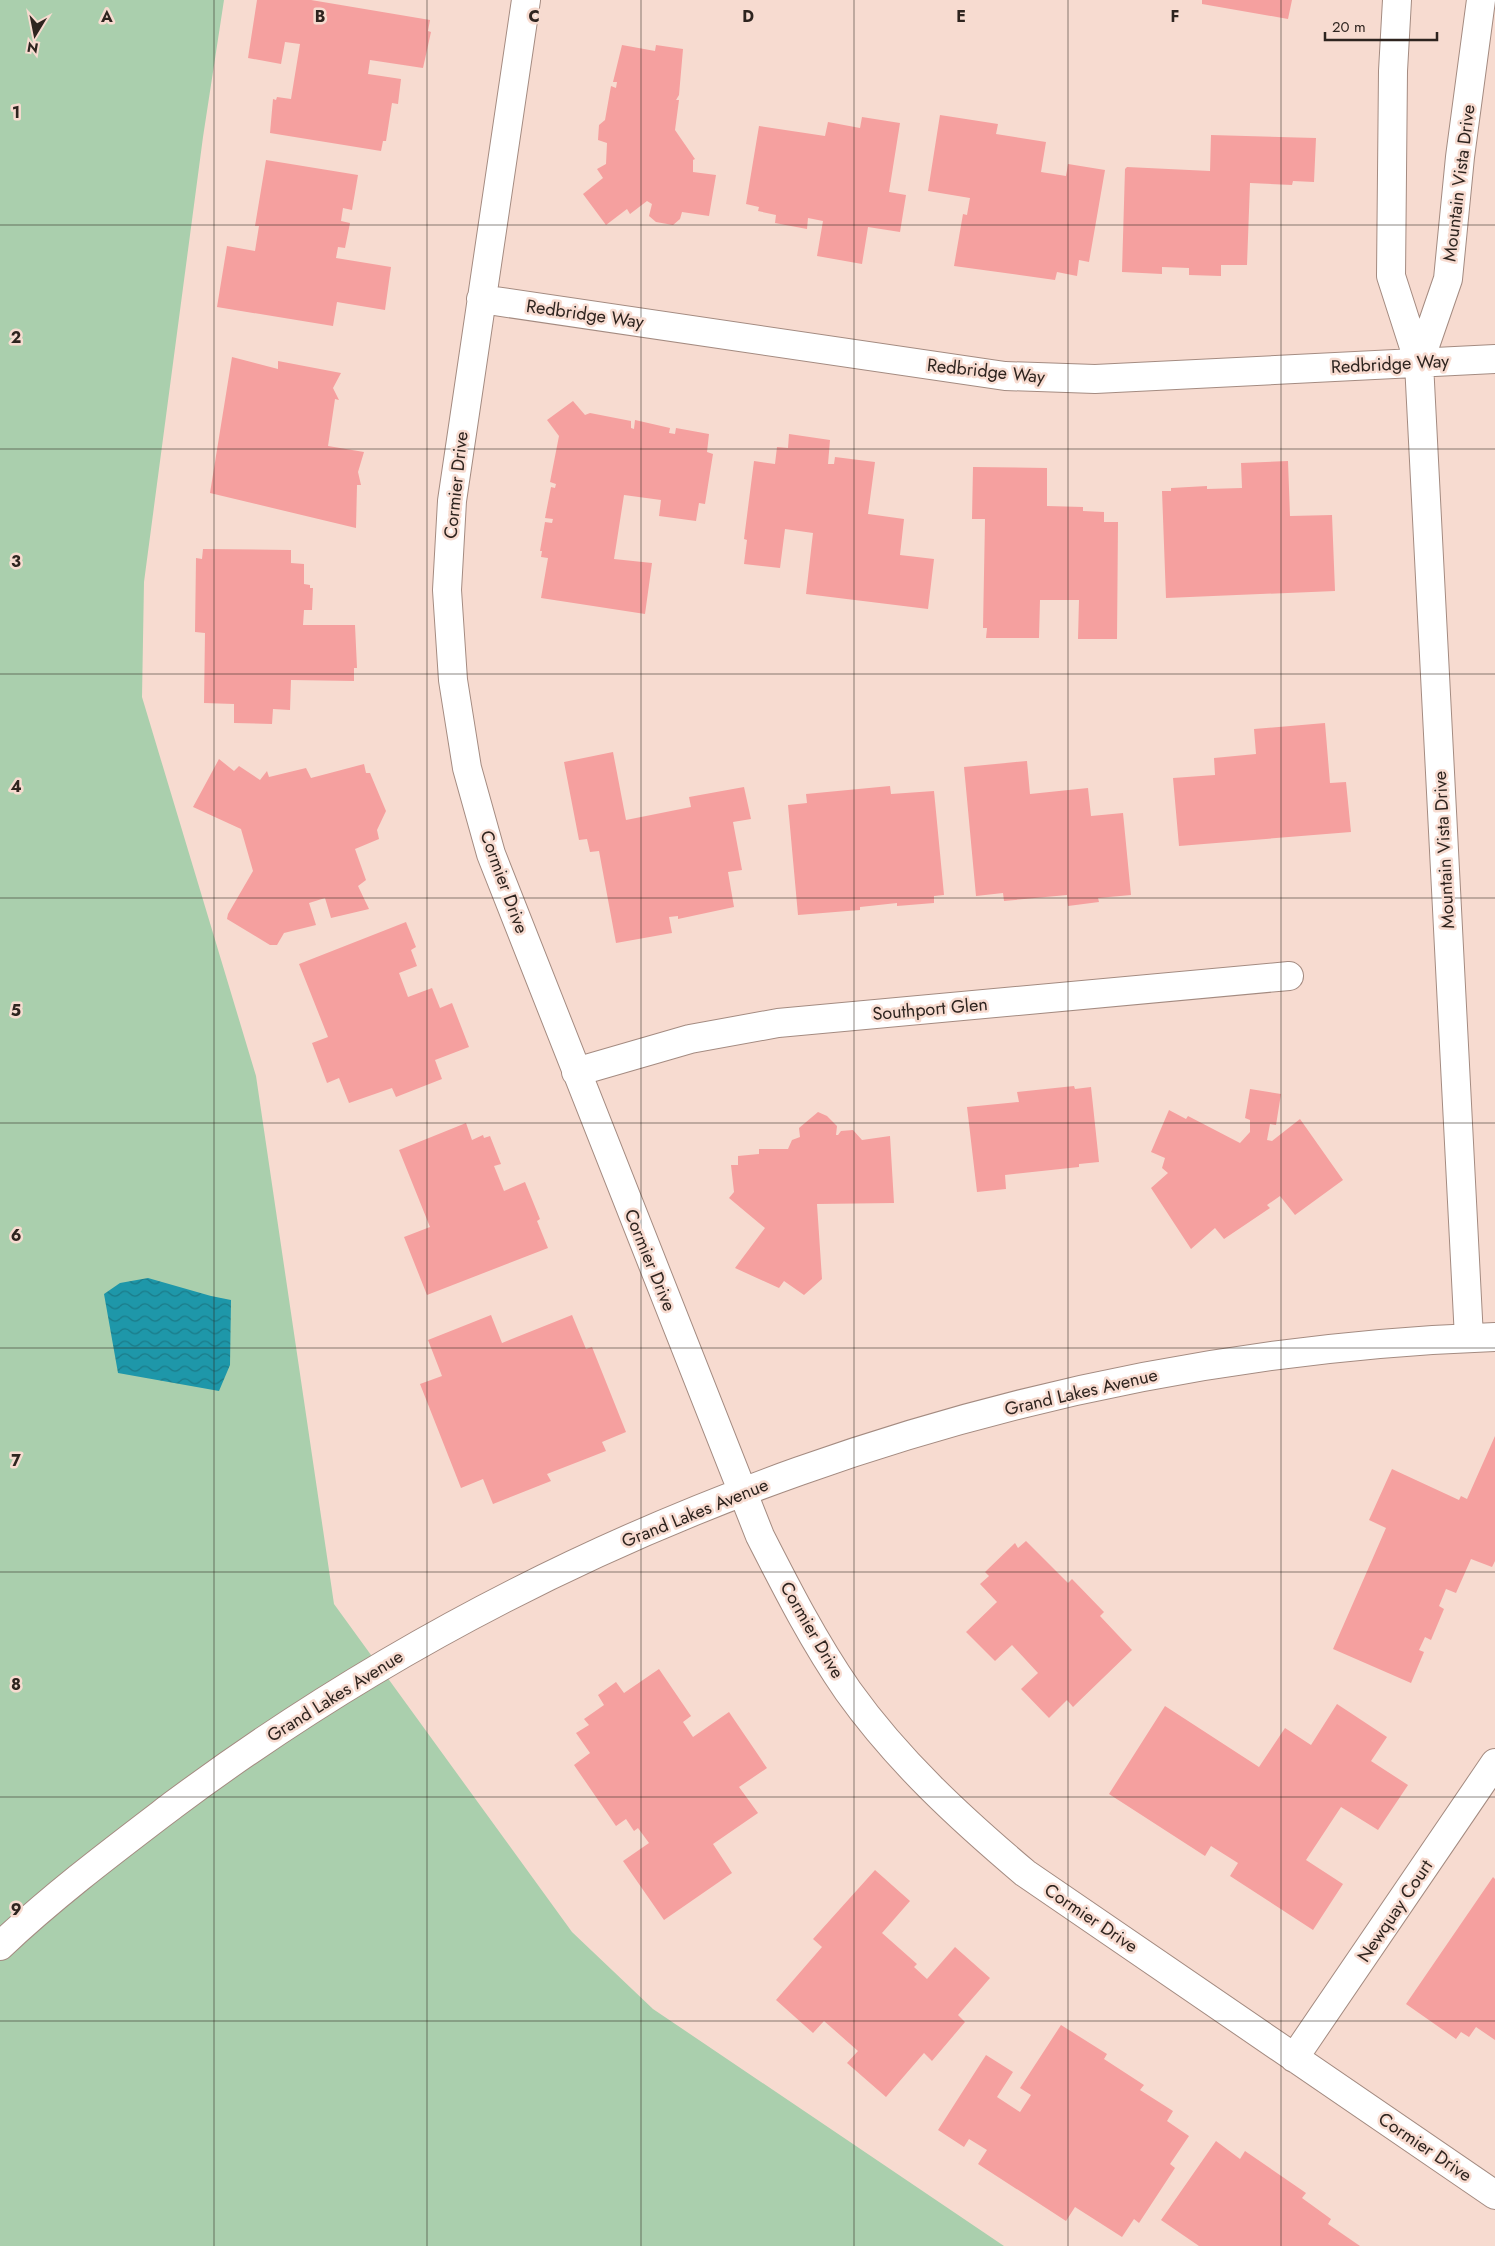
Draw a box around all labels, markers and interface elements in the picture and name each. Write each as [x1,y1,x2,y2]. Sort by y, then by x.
text: A [100,5,113,28]
text: B [315,5,325,28]
text: C [528,5,540,28]
text: D [742,5,754,28]
text: E [956,5,966,28]
text: F [1171,5,1179,28]
north arrow [10,10,60,60]
scale bar [1325,10,1438,42]
text: 20 m [1332,16,1366,38]
text: N [26,37,40,59]
text: 1 [12,101,20,124]
street label: Mountain Vista Drive [1436,103,1482,263]
street label: Redbridge Way [525,293,646,335]
text: 2 [11,326,21,349]
street label: Redbridge Way [1330,348,1450,380]
street label: Redbridge Way [926,352,1046,390]
street label: Cormier Drive [437,430,475,540]
text: 3 [11,550,21,573]
street label: Mountain Vista Drive [1427,770,1461,930]
text: 4 [10,775,22,798]
street label: Cormier Drive [473,827,535,937]
street label: Southport Glen [871,991,989,1027]
text: 5 [11,999,21,1022]
street label: Cormier Drive [618,1205,682,1315]
text: 6 [11,1224,21,1247]
street label: Grand Lakes Avenue [1002,1362,1160,1422]
text: 7 [11,1449,21,1472]
street label: Grand Lakes Avenue [618,1472,772,1554]
street label: Cormier Drive [774,1577,850,1683]
street label: Grand Lakes Avenue [262,1644,408,1748]
text: 8 [11,1673,21,1696]
street label: Newquay Court [1351,1854,1439,1967]
street label: Cormier Drive [1039,1877,1143,1959]
text: 9 [11,1898,21,1921]
street label: Cormier Drive [1373,2106,1477,2188]

